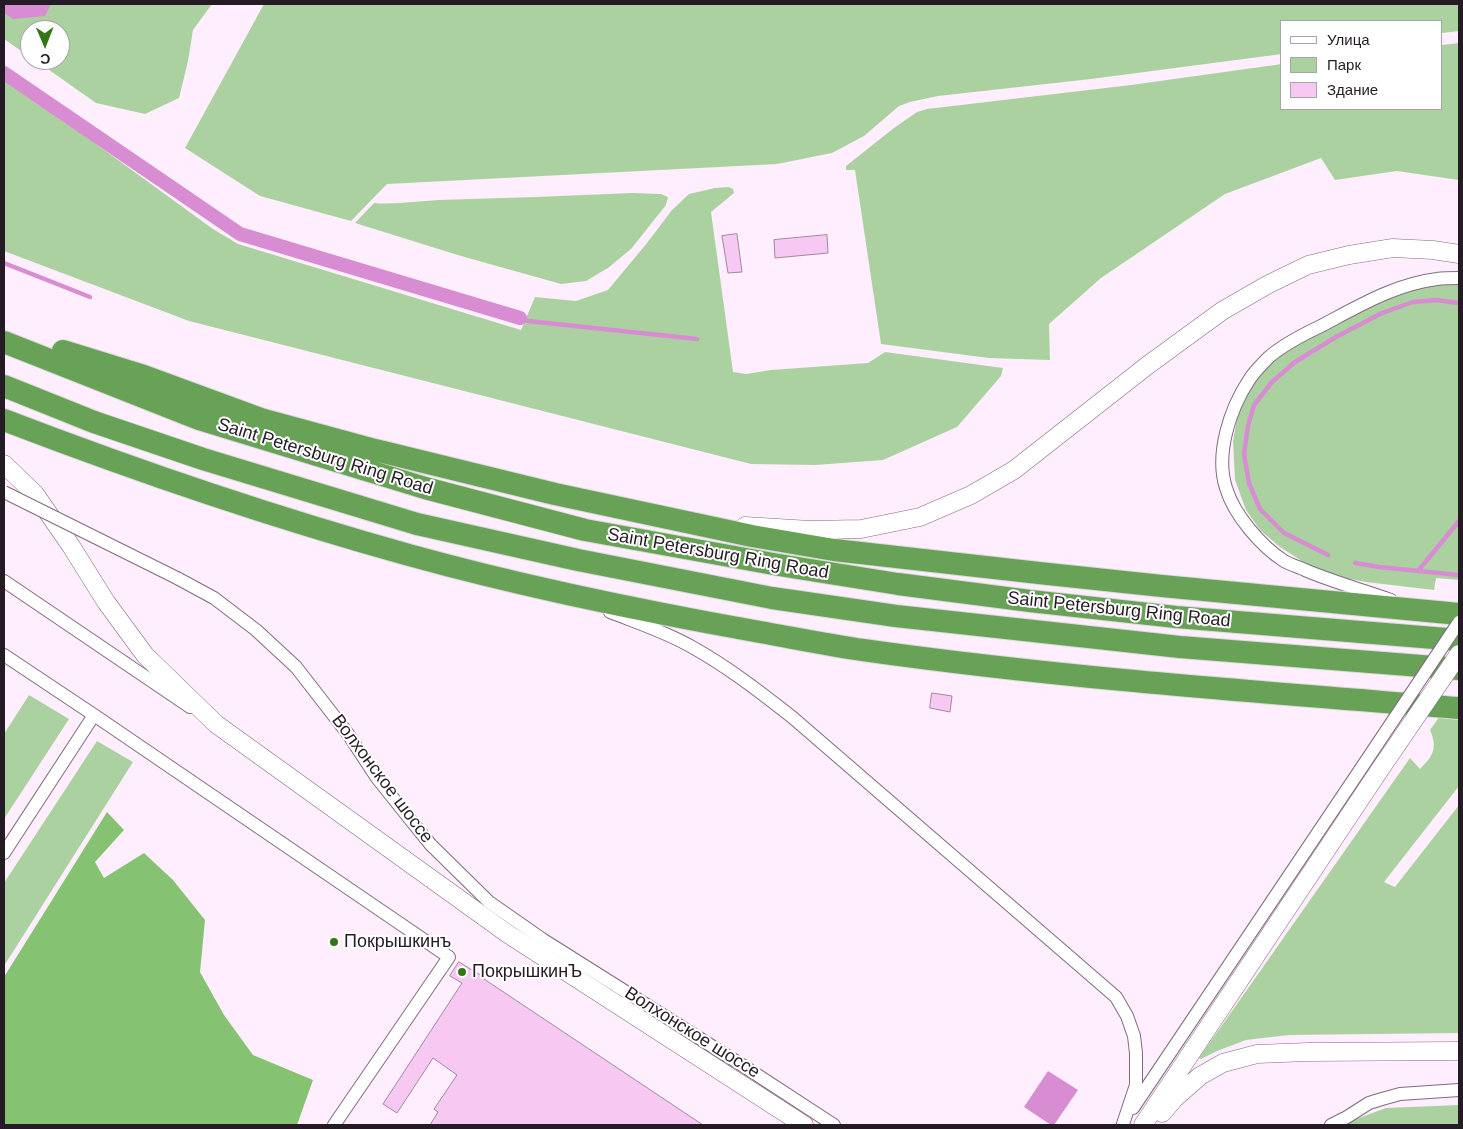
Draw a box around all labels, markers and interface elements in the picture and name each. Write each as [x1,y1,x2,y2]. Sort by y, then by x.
north arrow [20,20,70,70]
legend [1280,20,1443,110]
text: Улица [1327,31,1370,48]
text: С [40,51,50,67]
text: Парк [1327,56,1361,73]
text: Здание [1327,81,1378,98]
street label: Saint Petersburg Ring Road [215,414,435,500]
street label: Saint Petersburg Ring Road [606,524,830,584]
street label: Saint Petersburg Ring Road [1006,588,1232,632]
street label: Волхонское шоссе [327,710,437,848]
place label: Покрышкинъ [344,931,451,953]
marker: Покрышкинъ [328,936,340,948]
place label: ПокрышкинЪ [472,961,582,983]
marker: ПокрышкинЪ [456,966,468,978]
street label: Волхонское шоссе [620,983,764,1083]

